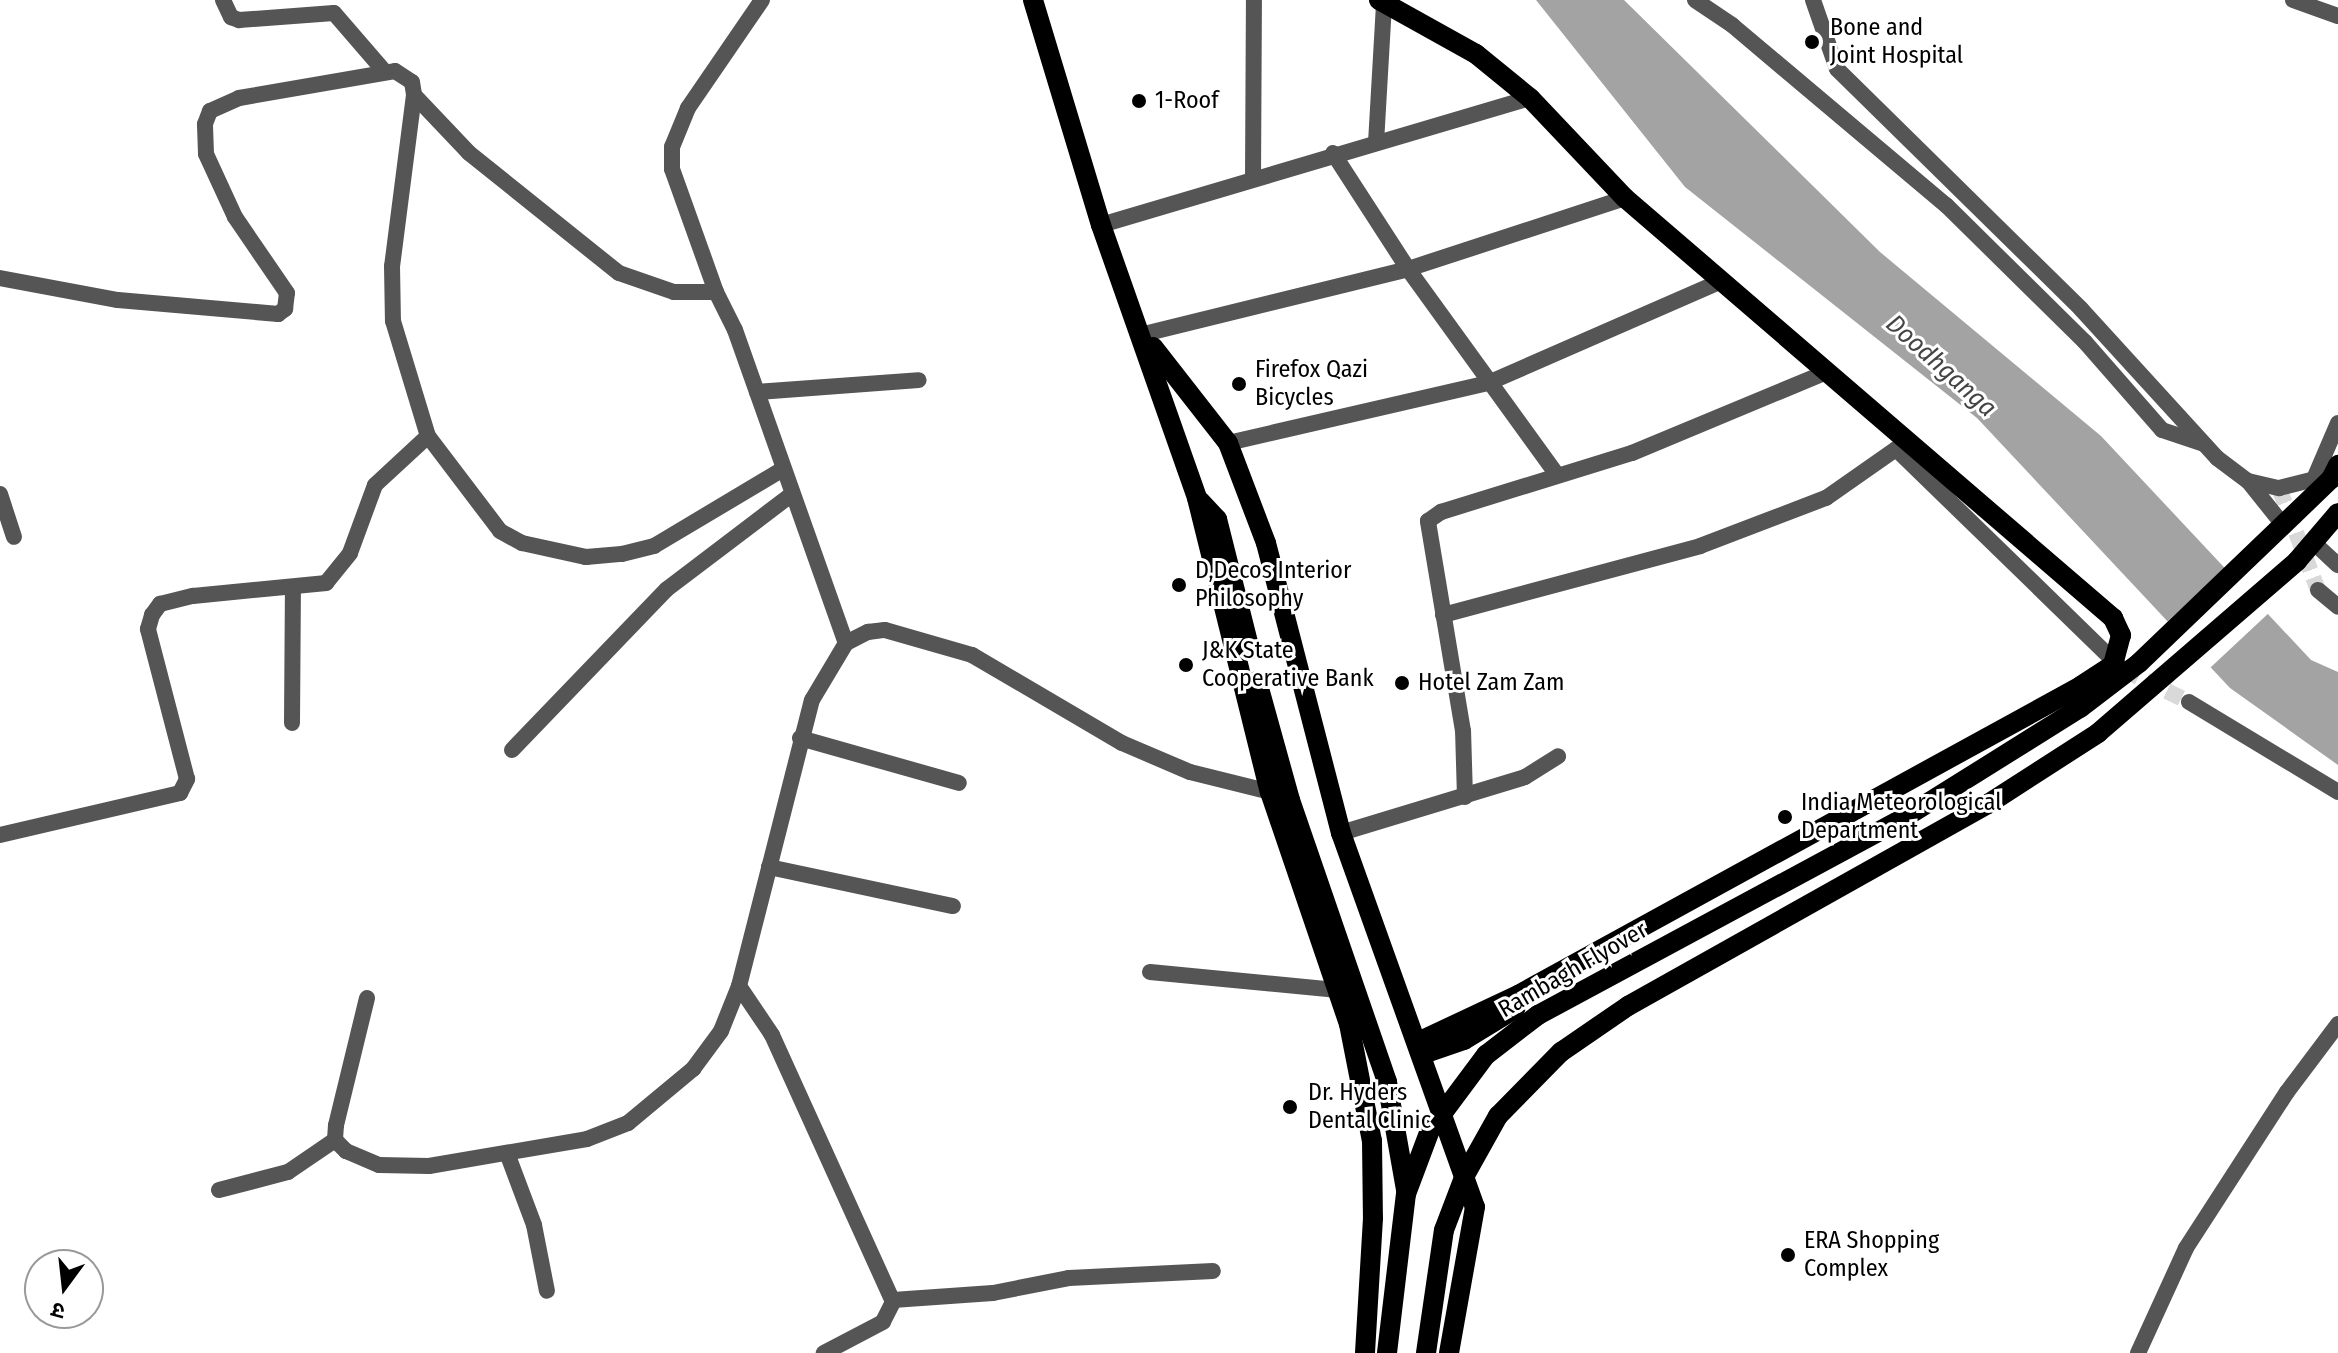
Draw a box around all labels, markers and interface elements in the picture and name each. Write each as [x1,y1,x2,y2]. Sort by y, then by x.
place label: Bone and Joint Hospital [1830,14,1963,70]
marker: Bone and Joint Hospital [1801,31,1823,53]
place label: 1-Roof [1155,87,1219,115]
marker: 1-Roof [1130,92,1148,110]
water label: Doodhganga [1879,308,2003,424]
place label: Firefox Qazi Bicycles [1255,356,1368,412]
marker: Firefox Qazi Bicycles [1230,375,1248,393]
place label: D,Decos Interior Philosophy [1195,557,1351,613]
marker: D,Decos Interior Philosophy [1170,576,1188,594]
place label: J&K State Cooperative Bank [1202,637,1374,693]
marker: J&K State Cooperative Bank [1177,656,1195,674]
place label: Hotel Zam Zam [1418,669,1564,697]
marker: Hotel Zam Zam [1393,674,1411,692]
place label: India Meteorological Department [1801,789,2002,845]
marker: India Meteorological Department [1776,808,1794,826]
street label: Rambagh Flyover [1493,916,1653,1024]
place label: Dr. Hyders Dental Clinic [1308,1079,1431,1135]
marker: Dr. Hyders Dental Clinic [1279,1096,1301,1118]
place label: ERA Shopping Complex [1804,1227,1939,1283]
marker: ERA Shopping Complex [1779,1246,1797,1264]
north arrow [24,1249,104,1329]
text: उ [48,1296,68,1325]

